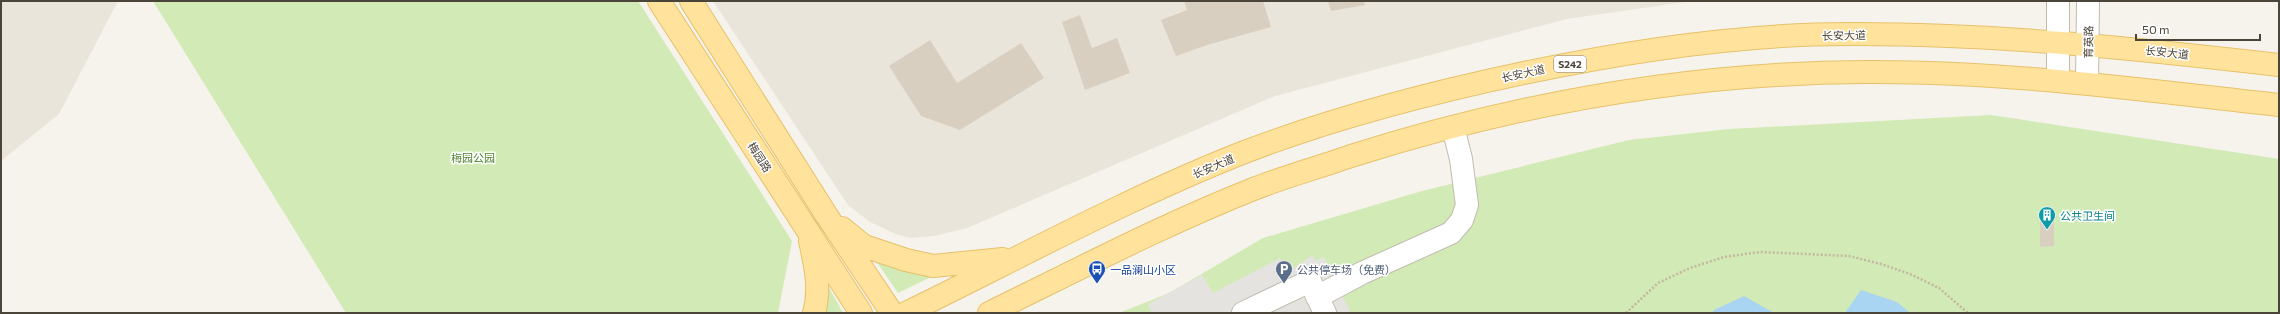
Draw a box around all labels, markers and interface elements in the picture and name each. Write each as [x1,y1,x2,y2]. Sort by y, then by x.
scale bar [2136,16,2260,42]
text: 50 m [2142,22,2170,36]
street label: 育英路 [2081,25,2095,59]
street label: 长安大道 [1822,28,1866,42]
street label: 长安大道 [2144,43,2190,61]
road number: S242 [1554,56,1586,72]
street label: 长安大道 [1500,62,1546,84]
street label: 梅园路 [746,140,774,174]
park label: 梅园公园 [451,151,495,164]
street label: 长安大道 [1190,151,1236,181]
building icon: 公共卫生间 [2037,205,2057,230]
place label: 公共卫生间 [2060,209,2115,222]
bus stop icon: 一品澜山小区 [1087,259,1107,284]
parking icon: 公共停车场（免费） [1274,259,1294,284]
place label: 一品澜山小区 [1110,263,1176,276]
place label: 公共停车场（免费） [1297,263,1396,276]

